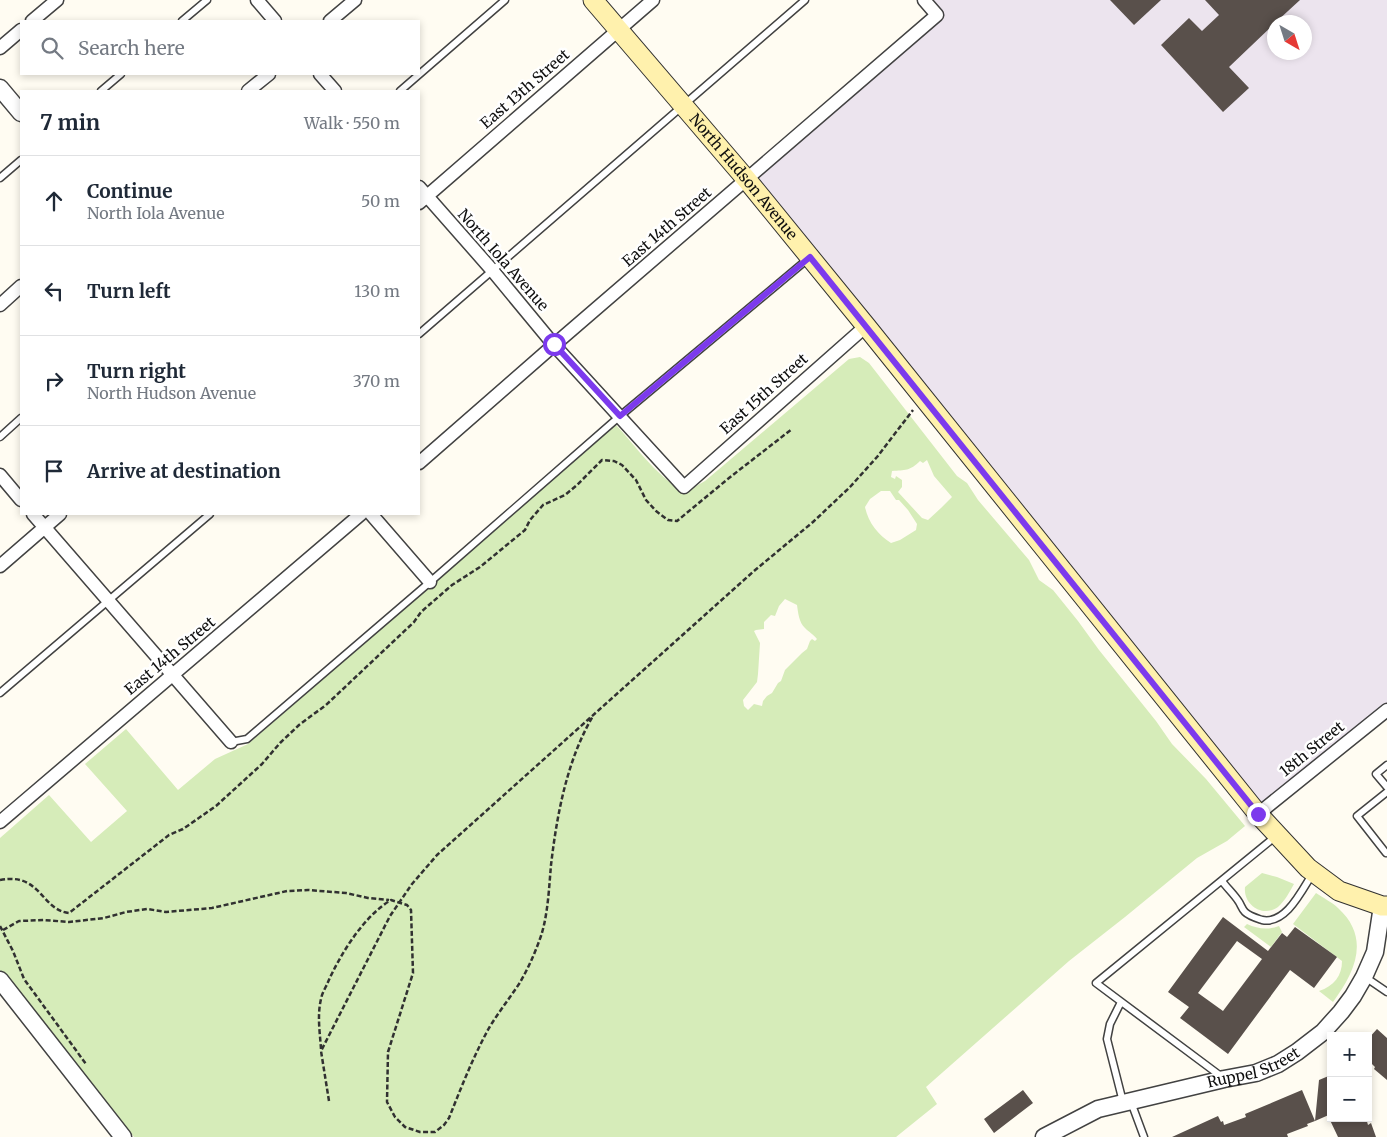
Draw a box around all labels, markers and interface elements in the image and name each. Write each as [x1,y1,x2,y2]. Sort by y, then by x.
north arrow [1267,15,1312,60]
search box [20,20,420,75]
icon: search [38,34,66,62]
text: Search here [78,36,185,60]
street label: East 13th Street [476,45,573,132]
text: 7 min [40,109,100,136]
street label: North Hudson Avenue [685,110,802,244]
text: Walk · 550 m [304,113,400,133]
text: Continue [87,179,173,203]
street label: East 14th Street [618,183,715,271]
icon: ahead [40,187,68,215]
text: 50 m [361,191,400,211]
text: North Iola Avenue [87,203,225,223]
street label: North Iola Avenue [454,205,553,315]
icon: left [40,277,68,305]
text: Turn left [87,279,171,303]
text: 130 m [354,281,400,301]
route start [543,333,566,356]
street label: East 15th Street [716,349,812,438]
text: Turn right [87,359,186,383]
icon: right [40,367,68,395]
text: 370 m [353,371,400,391]
text: North Hudson Avenue [87,383,256,403]
icon: arrive [40,457,68,485]
text: Arrive at destination [87,459,281,483]
street label: East 14th Street [121,612,219,699]
street label: 18th Street [1276,717,1348,780]
route end [1247,803,1270,826]
map controls [1327,1032,1372,1122]
button: + [1327,1032,1372,1077]
street label: Ruppel Street [1205,1043,1303,1092]
button: − [1327,1077,1372,1122]

